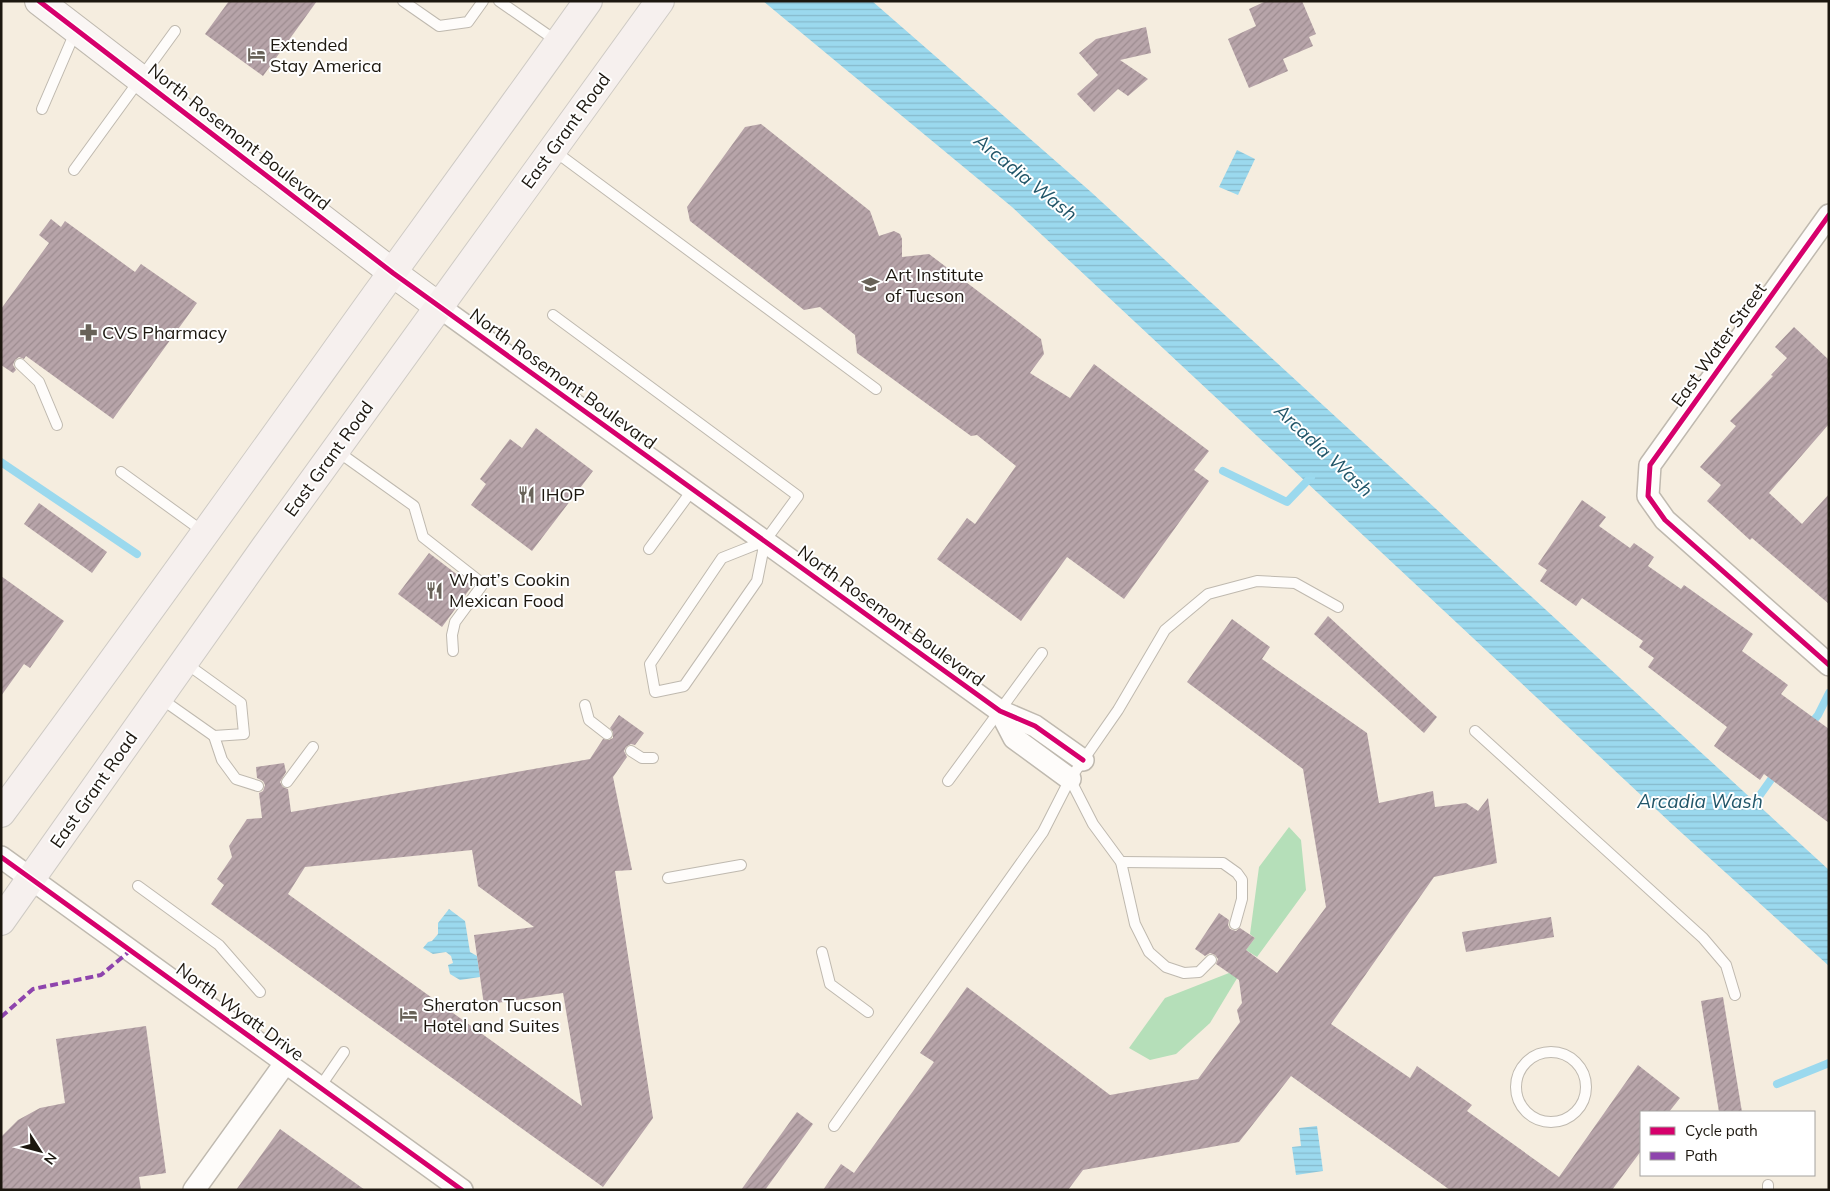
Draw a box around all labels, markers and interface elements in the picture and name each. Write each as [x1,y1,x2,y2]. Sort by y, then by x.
place label: Extended Stay America [270,33,382,77]
hotel icon: Extended Stay America [246,45,266,65]
street label: North Rosemont Boulevard [143,58,335,215]
street label: East Grant Road [516,68,615,193]
water label: Arcadia Wash [969,127,1082,226]
place label: Art Institute of Tucson [885,263,984,307]
school or university icon: Art Institute of Tucson [861,275,881,295]
street label: East Water Street [1666,278,1771,411]
street label: North Rosemont Boulevard [465,303,661,454]
place label: CVS Pharmacy [102,321,227,344]
pharmacy icon: CVS Pharmacy [78,323,98,343]
street label: East Grant Road [279,396,378,521]
water label: Arcadia Wash [1269,398,1378,502]
place label: IHOP [541,483,585,506]
restaurant icon: IHOP [517,485,537,505]
street label: North Rosemont Boulevard [793,540,989,691]
place label: What’s Cookin Mexican Food [449,568,570,612]
restaurant icon: What’s Cookin Mexican Food [425,580,445,600]
street label: East Grant Road [45,727,142,852]
water label: Arcadia Wash [1636,789,1763,813]
street label: North Wyatt Drive [172,957,309,1066]
place label: Sheraton Tucson Hotel and Suites [423,993,562,1037]
hotel icon: Sheraton Tucson Hotel and Suites [399,1005,419,1025]
legend [1640,1111,1815,1176]
text: Cycle path [1685,1121,1758,1140]
north arrow [15,1126,65,1176]
text: Path [1685,1146,1717,1165]
text: N [40,1149,61,1168]

